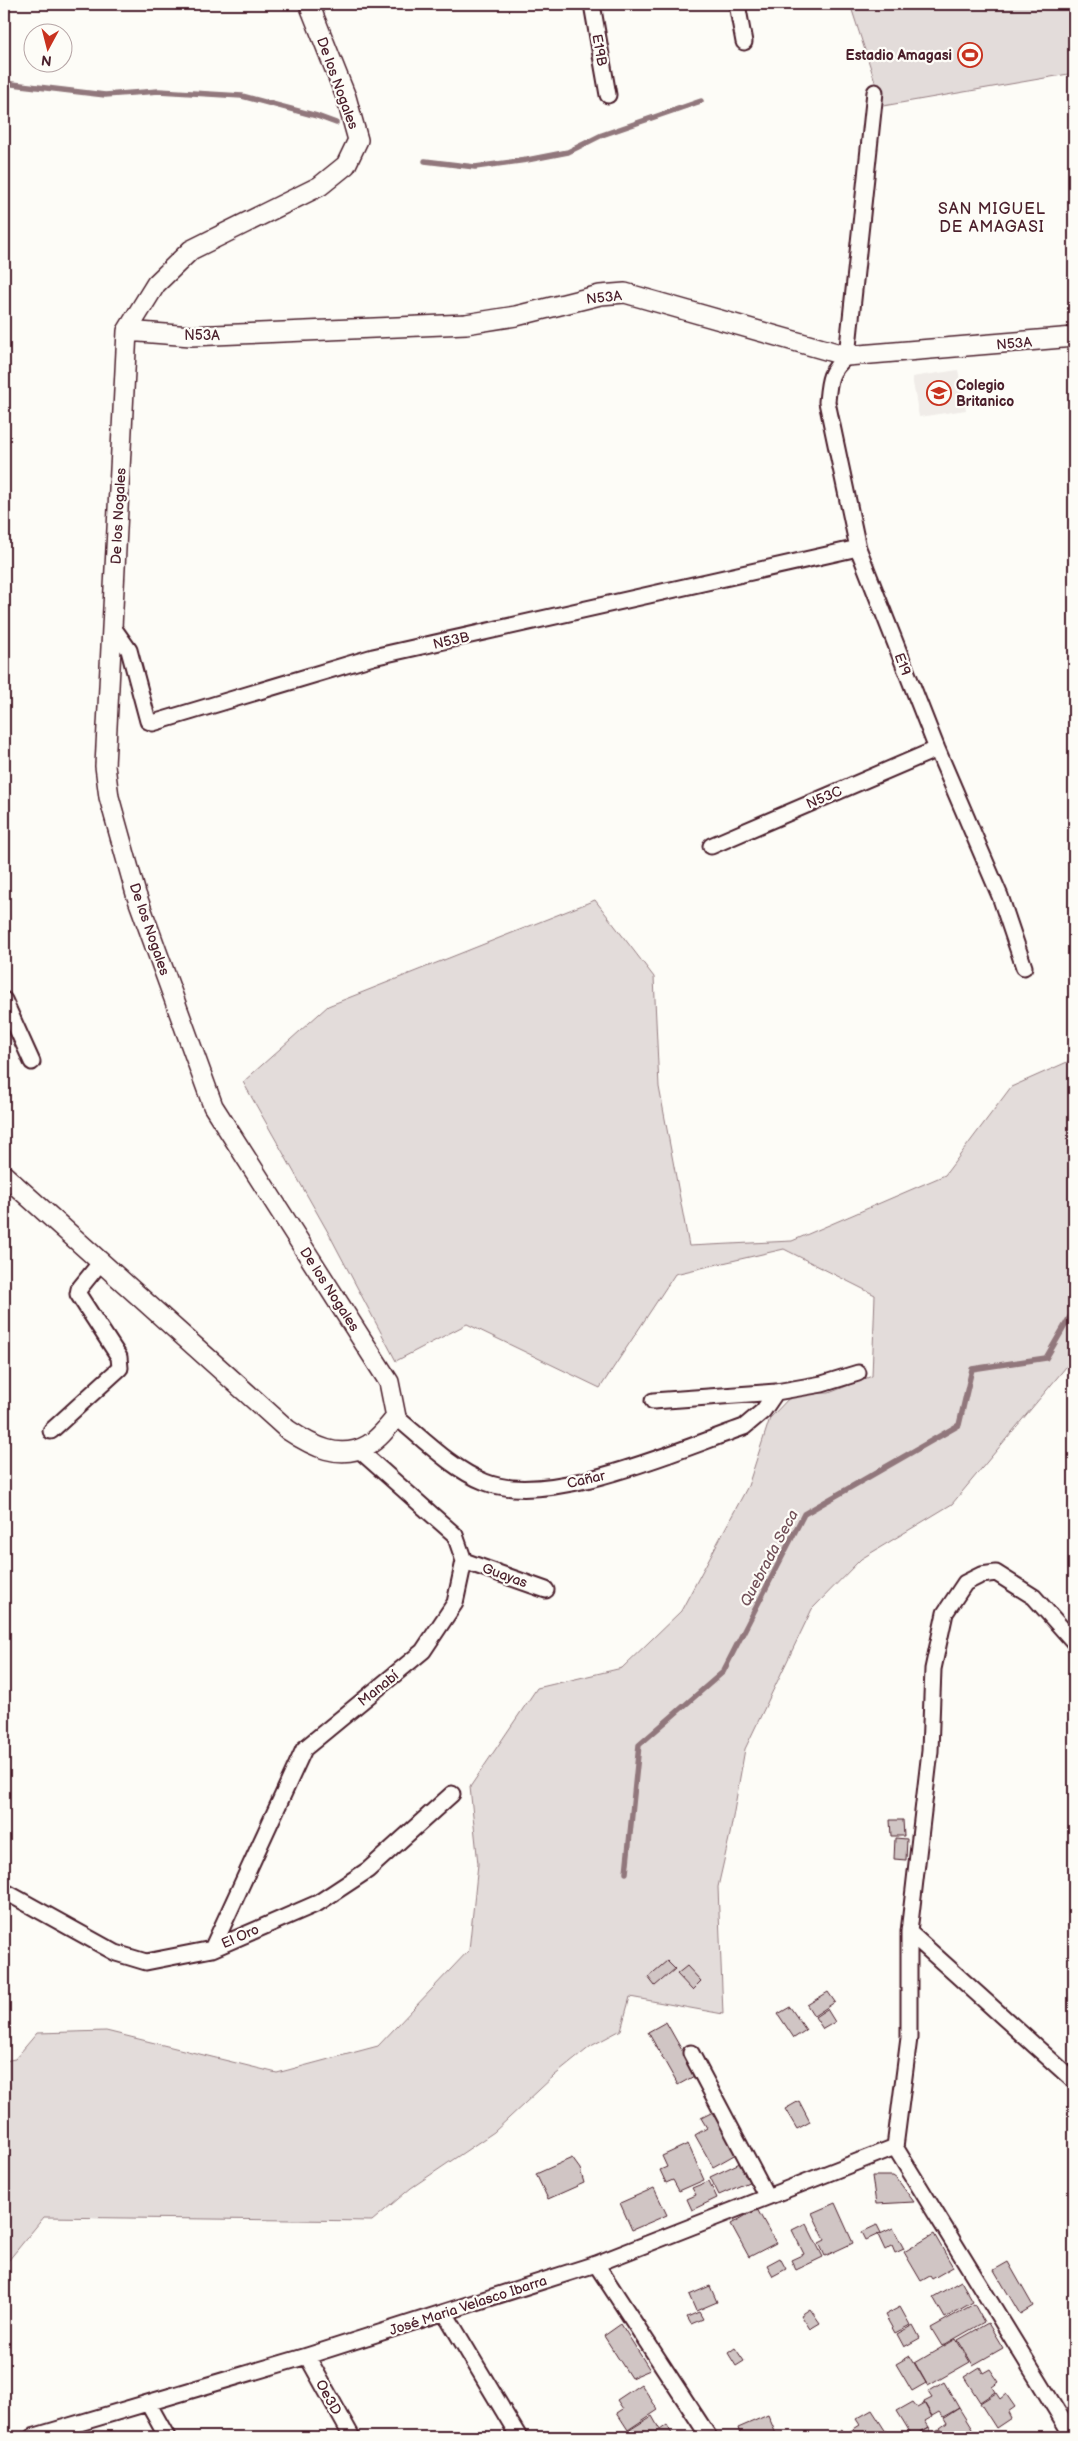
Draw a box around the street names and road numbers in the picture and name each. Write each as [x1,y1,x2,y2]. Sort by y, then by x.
street label: E19B [588,33,611,68]
street label: De los Nogales [313,35,362,132]
street label: N53A [585,287,623,308]
street label: N53A [184,327,220,344]
street label: N53A [996,333,1033,354]
street label: De los Nogales [107,467,130,565]
street label: N53B [431,628,471,653]
street label: E19 [891,651,915,678]
street label: N53C [804,782,845,813]
street label: De los Nogales [126,881,173,978]
street label: De los Nogales [296,1244,363,1334]
street label: Cañar [565,1467,608,1492]
street label: Guayas [480,1559,530,1592]
street label: Manabí [355,1667,402,1710]
street label: El Oro [219,1921,262,1952]
street label: José Maria Velasco Ibarra [387,2272,549,2339]
street label: Oe3D [312,2377,345,2418]

